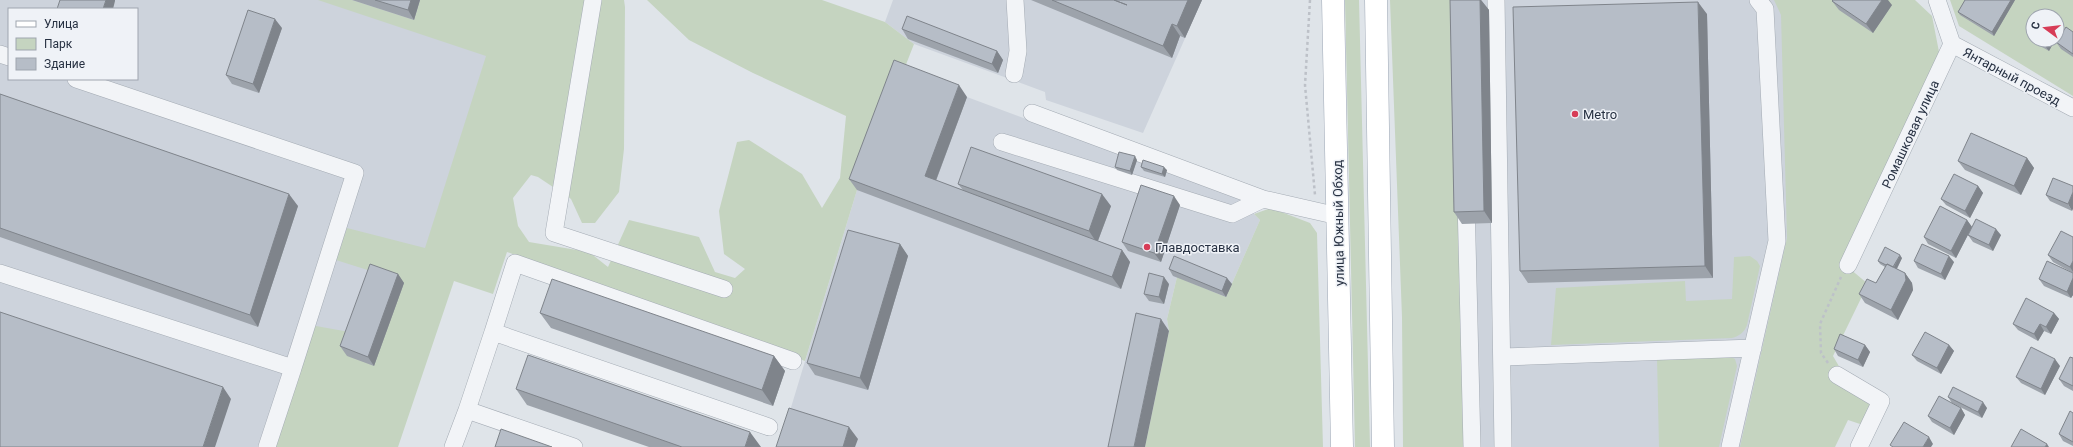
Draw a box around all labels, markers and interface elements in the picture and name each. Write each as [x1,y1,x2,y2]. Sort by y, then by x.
legend [8,8,138,80]
north arrow [2025,8,2065,48]
text: Улица [44,17,79,31]
text: С [2029,20,2043,31]
text: Парк [44,37,73,51]
street label: Янтарный проезд [1960,44,2063,109]
text: Здание [44,57,85,71]
street label: Ромашковая улица [1879,78,1942,191]
place label: Metro [1583,107,1617,122]
marker: Metro [1570,109,1580,119]
street label: улица Южный Обход [1330,160,1347,286]
place label: Главдоставка [1155,240,1240,255]
marker: Главдоставка [1142,242,1152,252]

